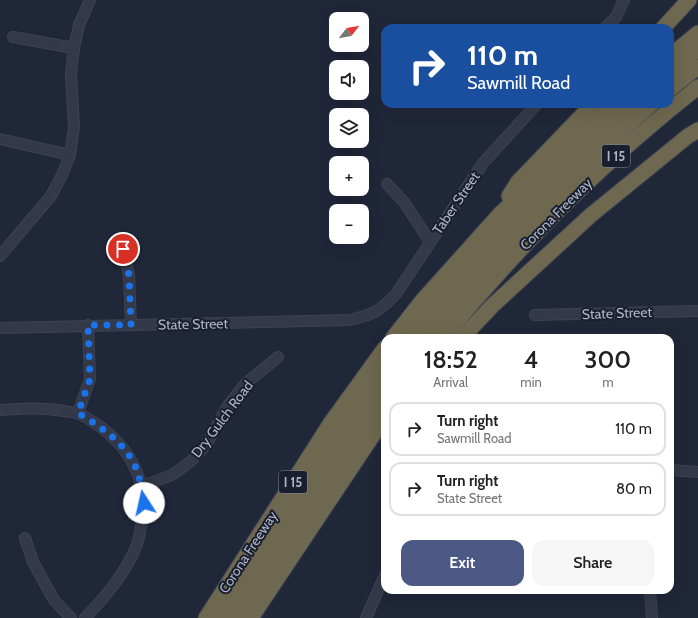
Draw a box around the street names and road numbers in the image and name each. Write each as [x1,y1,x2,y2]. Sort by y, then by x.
road number: I 15 [602,145,630,167]
street label: Taber Street [428,168,484,238]
street label: Corona Freeway [516,174,596,254]
street label: State Street [582,303,653,323]
street label: State Street [158,314,229,334]
street label: Dry Gulch Road [187,377,257,461]
road number: I 15 [279,471,307,493]
street label: Corona Freeway [215,507,281,597]

